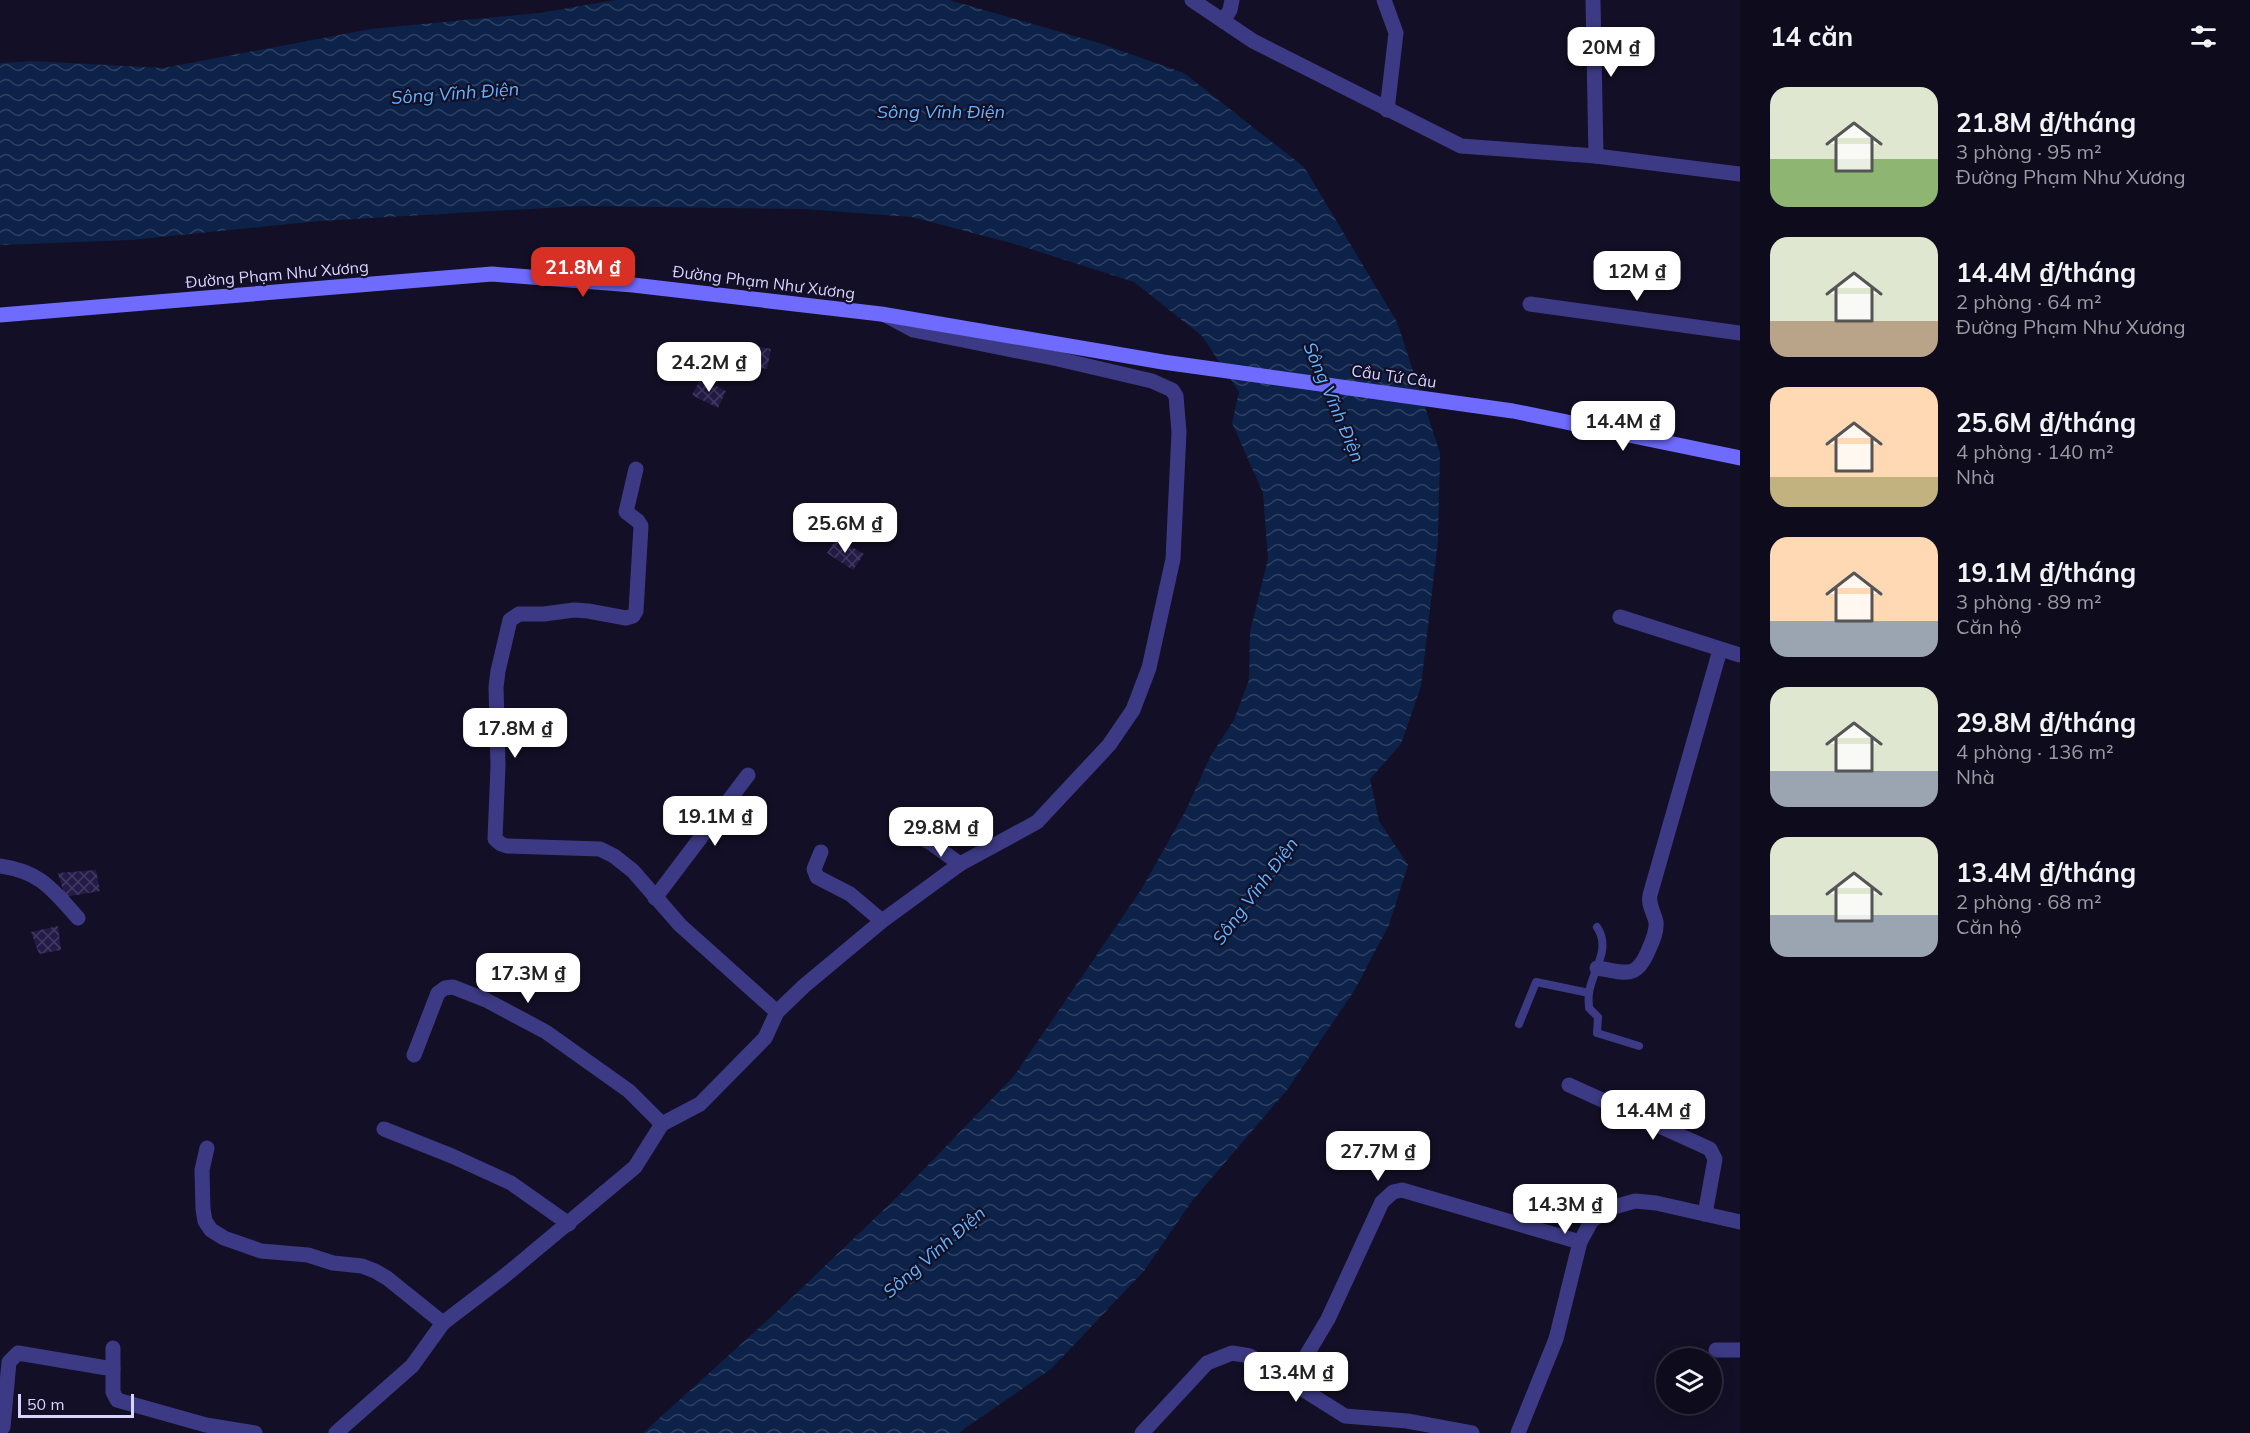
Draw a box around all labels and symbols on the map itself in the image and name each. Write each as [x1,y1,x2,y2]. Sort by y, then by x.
pin: 20M ₫ [1569,27,1653,78]
water label: Sông Vĩnh Điện [390,77,520,109]
water label: Sông Vĩnh Điện [877,100,1005,123]
pin: 21.8M ₫ [528,247,638,298]
pin: 12M ₫ [1595,251,1679,302]
street label: Đường Phạm Như Xương [185,256,369,292]
street label: Đường Phạm Như Xương [672,261,856,303]
water label: Sông Vĩnh Điện [1298,338,1370,466]
pin: 24.2M ₫ [654,342,764,393]
street label: Cầu Tứ Câu [1350,360,1438,392]
pin: 14.4M ₫ [1568,401,1678,452]
pin: 25.6M ₫ [790,503,900,554]
pin: 17.8M ₫ [460,708,570,759]
pin: 19.1M ₫ [660,796,770,847]
pin: 29.8M ₫ [886,807,996,858]
water label: Sông Vĩnh Điện [1207,833,1303,949]
pin: 17.3M ₫ [473,953,583,1004]
pin: 14.4M ₫ [1598,1090,1708,1141]
pin: 27.7M ₫ [1323,1131,1433,1182]
pin: 14.3M ₫ [1510,1184,1620,1235]
water label: Sông Vĩnh Điện [878,1201,990,1303]
pin: 13.4M ₫ [1241,1352,1351,1403]
scale bar [18,1391,134,1418]

